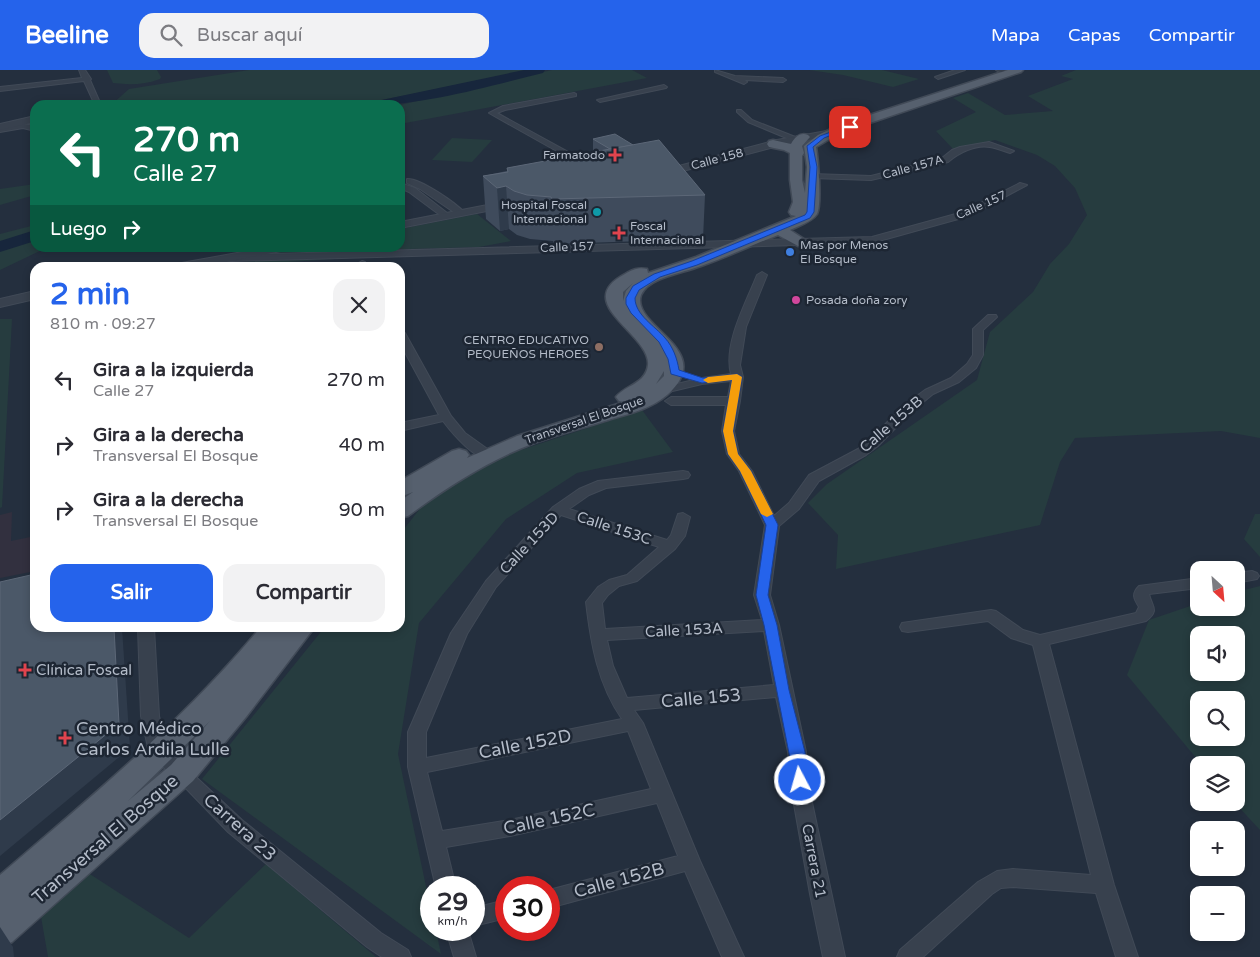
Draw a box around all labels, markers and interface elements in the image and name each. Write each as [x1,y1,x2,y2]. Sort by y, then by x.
search box [139,13,489,58]
text: Beeline [25,21,109,50]
icon: search [157,21,185,49]
text: Buscar aquí [197,24,303,46]
text: Mapa [991,24,1040,46]
text: Capas [1068,24,1121,46]
text: Compartir [1149,24,1235,46]
pin [829,106,871,148]
icon: arrive [836,113,864,141]
text: 270 m [133,119,240,161]
icon: left [50,120,115,185]
street label: Calle 158 [689,145,745,173]
place label: Farmatodo [543,148,605,162]
marker: Farmatodo [609,149,621,161]
street label: Calle 157A [881,152,945,182]
text: Calle 27 [133,161,217,187]
street label: Calle 157 [954,188,1008,222]
place label: Hospital Foscal Internacional [501,198,587,226]
marker: Hospital Foscal Internacional [591,206,603,218]
icon: right [117,215,145,243]
text: Luego [50,218,107,240]
place label: Foscal Internacional [630,219,704,247]
marker: Foscal Internacional [612,226,626,240]
place label: Mas por Menos El Bosque [800,238,889,266]
street label: Calle 157 [540,239,594,255]
marker: Mas por Menos El Bosque [784,246,796,258]
text: 2 min [50,276,130,313]
button: close [333,279,385,331]
place label: Posada doña zory [806,293,908,307]
marker: Posada doña zory [790,294,802,306]
text: 810 m · 09:27 [50,314,156,334]
place label: CENTRO EDUCATIVO PEQUEÑOS HEROES [464,333,589,361]
marker: CENTRO EDUCATIVO PEQUEÑOS HEROES [593,341,605,353]
text: Gira a la izquierda [93,359,254,381]
icon: left [50,366,78,394]
text: 270 m [327,369,385,391]
text: Calle 27 [93,381,154,401]
street label: Calle 153B [856,392,926,456]
street label: Transversal El Bosque [523,393,645,447]
text: Gira a la derecha [93,424,244,446]
icon: right [50,431,78,459]
text: 40 m [339,434,385,456]
text: Transversal El Bosque [93,446,258,466]
text: Gira a la derecha [93,489,244,511]
icon: right [50,496,78,524]
text: 90 m [339,499,385,521]
street label: Calle 153C [574,507,654,549]
street label: Calle 153D [496,508,562,578]
text: Transversal El Bosque [93,511,258,531]
north arrow [1190,561,1245,616]
map controls [1190,561,1245,941]
button: Salir [50,564,213,622]
button: Compartir [223,564,385,622]
street label: Calle 153A [644,619,724,641]
button: sound [1190,626,1245,681]
place label: Clínica Foscal [36,661,132,679]
marker: Clínica Foscal [18,663,32,677]
street label: Calle 153 [660,684,742,712]
button: search [1190,691,1245,746]
place label: Centro Médico Carlos Ardila Lulle [76,717,230,760]
street label: Calle 152D [477,724,573,764]
marker: Centro Médico Carlos Ardila Lulle [58,731,72,745]
position arrow [773,753,825,805]
button: layers [1190,756,1245,811]
street label: Transversal El Bosque [28,770,182,908]
street label: Carrera 23 [199,789,281,865]
street label: Calle 152C [501,799,597,839]
button: + [1190,821,1245,876]
street label: Carrera 21 [798,822,830,900]
street label: Calle 152B [571,857,667,903]
speed limit sign: 30 [495,876,560,941]
button: − [1190,886,1245,941]
text: 29 [437,887,468,917]
text: km/h [437,914,468,928]

